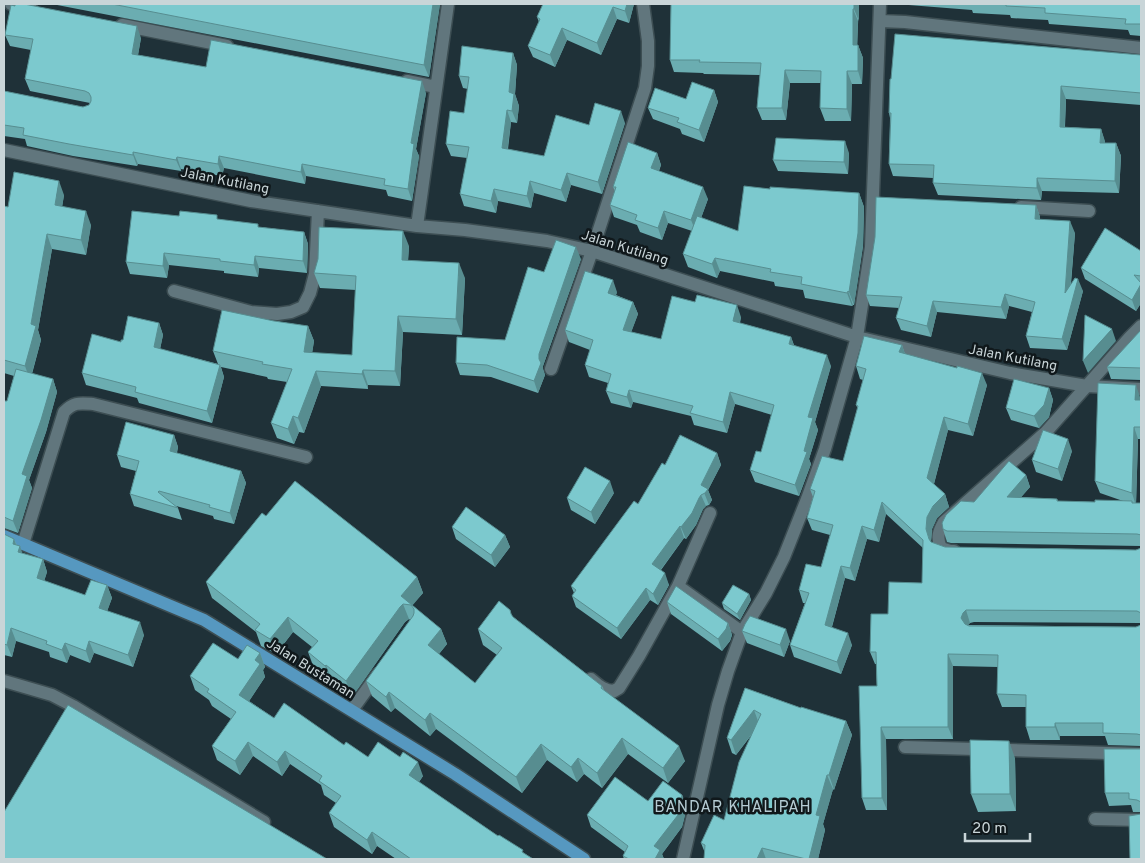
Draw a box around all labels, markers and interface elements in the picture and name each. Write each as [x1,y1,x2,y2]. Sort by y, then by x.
street label: Jalan Kutilang [179,165,271,198]
street label: Jalan Kutilang [579,227,670,270]
street label: Jalan Kutilang [967,342,1059,375]
street label: Jalan Bustaman [263,635,358,703]
district label: BANDAR KHALIPAH [654,798,812,818]
scale bar [965,810,1030,842]
text: 20 m [972,820,1007,839]

